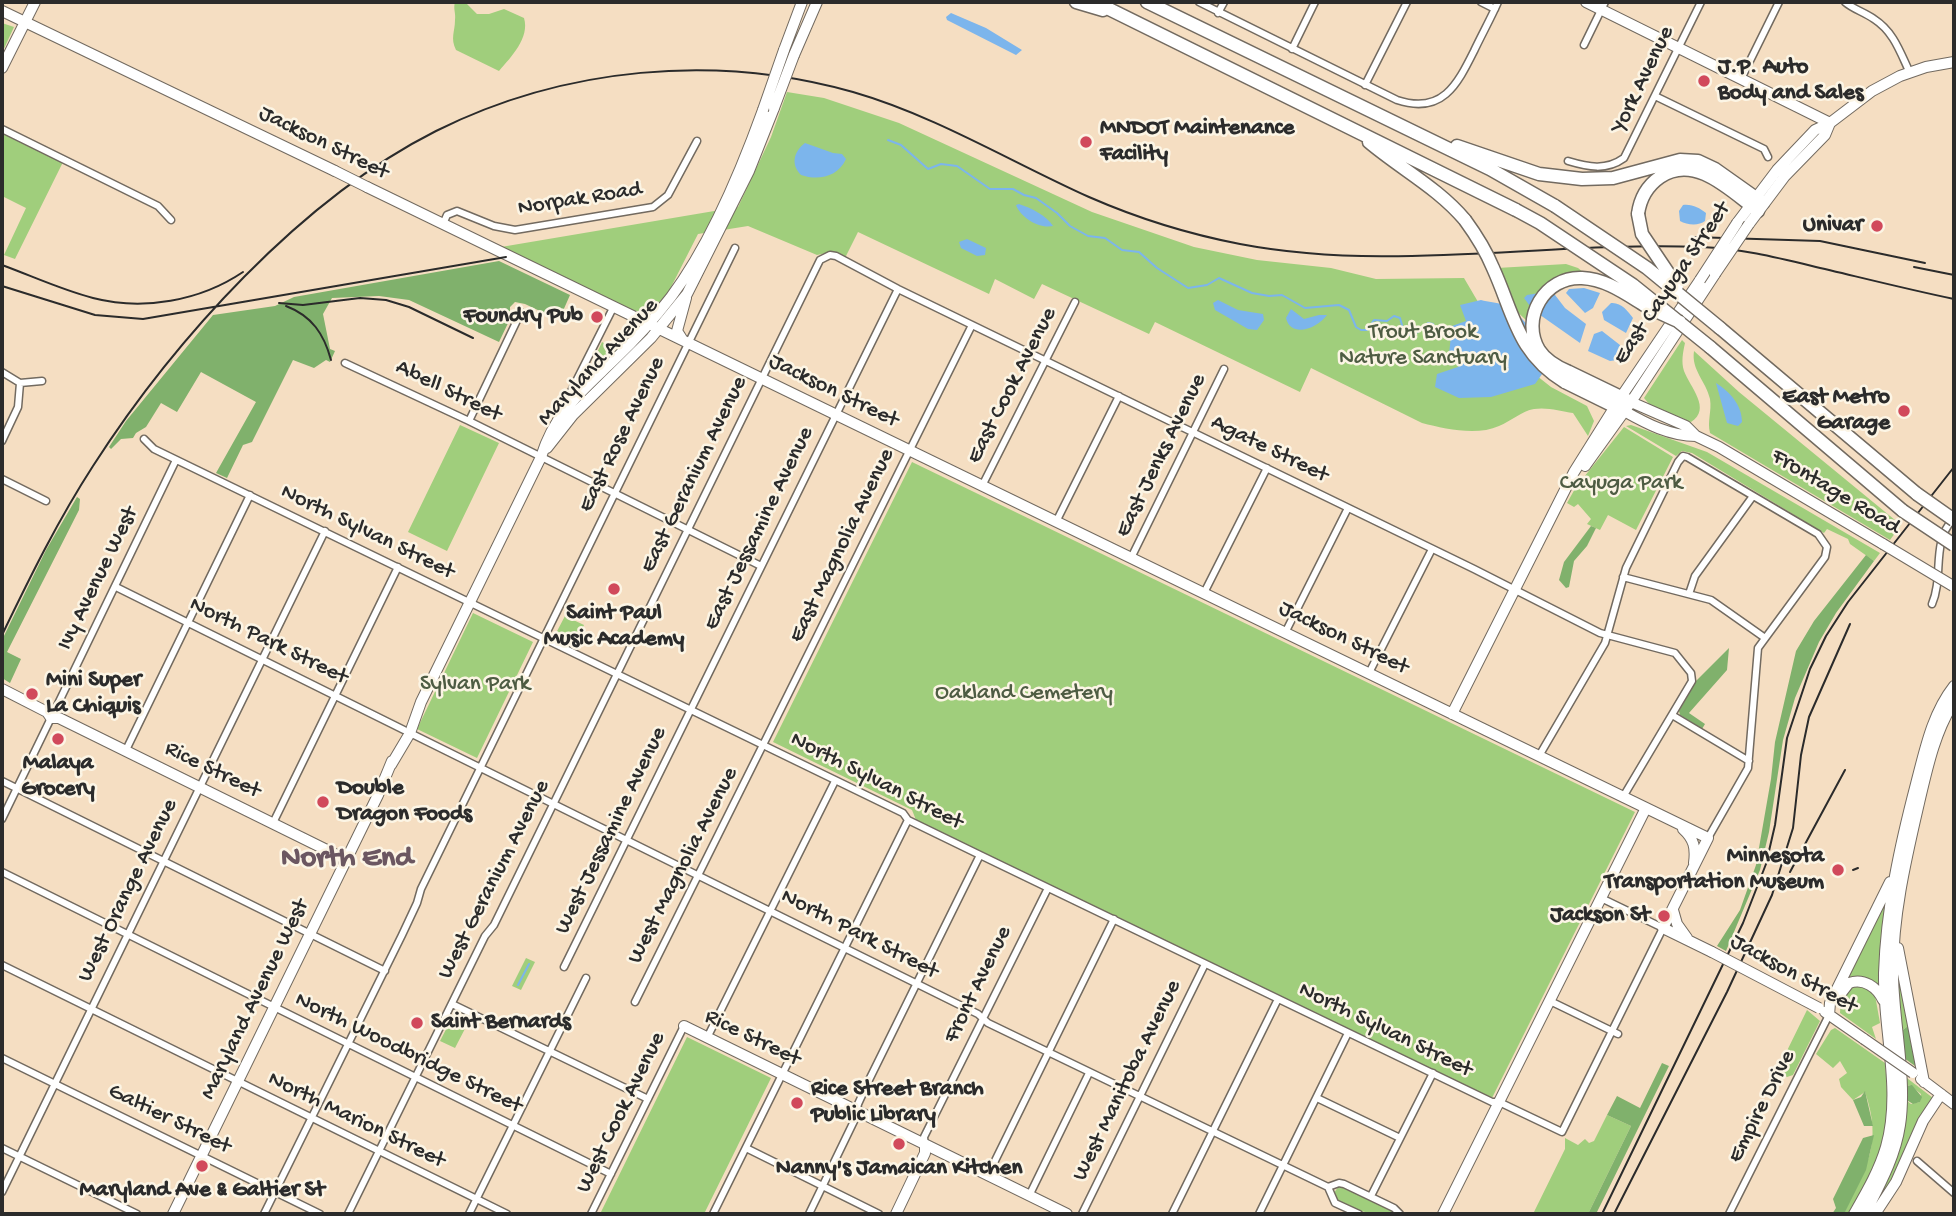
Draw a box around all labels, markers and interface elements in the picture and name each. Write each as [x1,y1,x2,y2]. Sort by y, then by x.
street label: York Avenue [1606,22,1682,138]
place label: J.P. Auto Body and Sales [1718,54,1863,108]
marker: J.P. Auto Body and Sales [1696,73,1712,89]
street label: Jackson Street [254,101,392,187]
place label: MNDOT Maintenance Facility [1100,115,1294,169]
marker: MNDOT Maintenance Facility [1078,134,1094,150]
street label: Norpak Road [516,177,644,223]
street label: East Cayuga Street [1608,197,1738,371]
place label: Univar [1803,212,1863,240]
marker: Univar [1869,218,1885,234]
street label: Maryland Avenue [533,293,665,433]
place label: Foundry Pub [464,303,583,331]
street label: East Cook Avenue [962,303,1064,469]
marker: Foundry Pub [589,309,605,325]
park label: Trout Brook Nature Sanctuary [1339,319,1507,373]
street label: Jackson Street [764,349,902,435]
street label: East Rose Avenue [573,353,673,517]
street label: Abell Street [391,355,505,429]
street label: East Jenks Avenue [1110,370,1214,542]
street label: East Geranium Avenue [635,372,755,578]
place label: East Metro Garage [1782,384,1890,438]
marker: East Metro Garage [1896,403,1912,419]
street label: Agate Street [1206,410,1332,490]
street label: East Jessamine Avenue [699,423,821,635]
street label: East Magnolia Avenue [784,444,902,648]
street label: Frontage Road [1765,444,1905,542]
park label: Cayuga Park [1560,470,1682,498]
street label: North Sylvan Street [276,479,458,587]
street label: Ivy Avenue West [52,503,146,655]
marker: Saint Paul Music Academy [606,581,622,597]
street label: North Park Street [184,592,352,692]
street label: Jackson Street [1274,596,1412,682]
place label: Saint Paul Music Academy [544,600,684,654]
place label: Mini Super La Chiquis [46,667,141,721]
park label: Sylvan Park [420,671,530,699]
park label: Oakland Cemetery [935,680,1113,708]
marker: Mini Super La Chiquis [24,686,40,702]
street label: West Jessamine Avenue [550,723,674,939]
street label: North Sylvan Street [785,727,967,837]
marker: Malaya Grocery [50,731,66,747]
street label: Rice Street [159,736,265,806]
place label: Malaya Grocery [21,750,95,804]
street label: West Magnolia Avenue [622,763,746,969]
place label: Double Dragon Foods [337,775,472,829]
street label: West Geranium Avenue [433,776,557,984]
marker: Double Dragon Foods [315,794,331,810]
street label: West Orange Avenue [73,795,185,987]
district label: North End [281,842,413,878]
place label: Minnesota Transportation Museum [1604,843,1824,897]
marker: Minnesota Transportation Museum [1830,862,1846,878]
street label: North Park Street [776,883,942,987]
street label: Maryland Avenue West [195,895,317,1105]
place label: Jackson St [1550,902,1650,930]
marker: Jackson St [1656,908,1672,924]
street label: Front Avenue [939,922,1019,1048]
street label: Jackson Street [1725,929,1861,1021]
street label: West Manitoba Avenue [1067,976,1189,1186]
street label: North Sylvan Street [1294,977,1476,1085]
street label: North Woodbridge Street [290,987,526,1121]
street label: Rice Street [699,1004,805,1074]
place label: Saint Bernards [431,1009,571,1037]
marker: Saint Bernards [409,1015,425,1031]
street label: West Cook Avenue [571,1028,673,1198]
street label: Empire Drive [1723,1046,1803,1168]
street label: North Marion Street [263,1066,449,1176]
place label: Rice Street Branch Public Library [811,1076,984,1130]
street label: Galtier Street [103,1078,235,1162]
marker: Rice Street Branch Public Library [789,1095,805,1111]
marker: Nanny's Jamaican Kitchen [891,1136,907,1152]
place label: Nanny's Jamaican Kitchen [776,1155,1022,1183]
marker: Maryland Ave & Galtier St [194,1158,210,1174]
place label: Maryland Ave & Galtier St [79,1177,325,1205]

